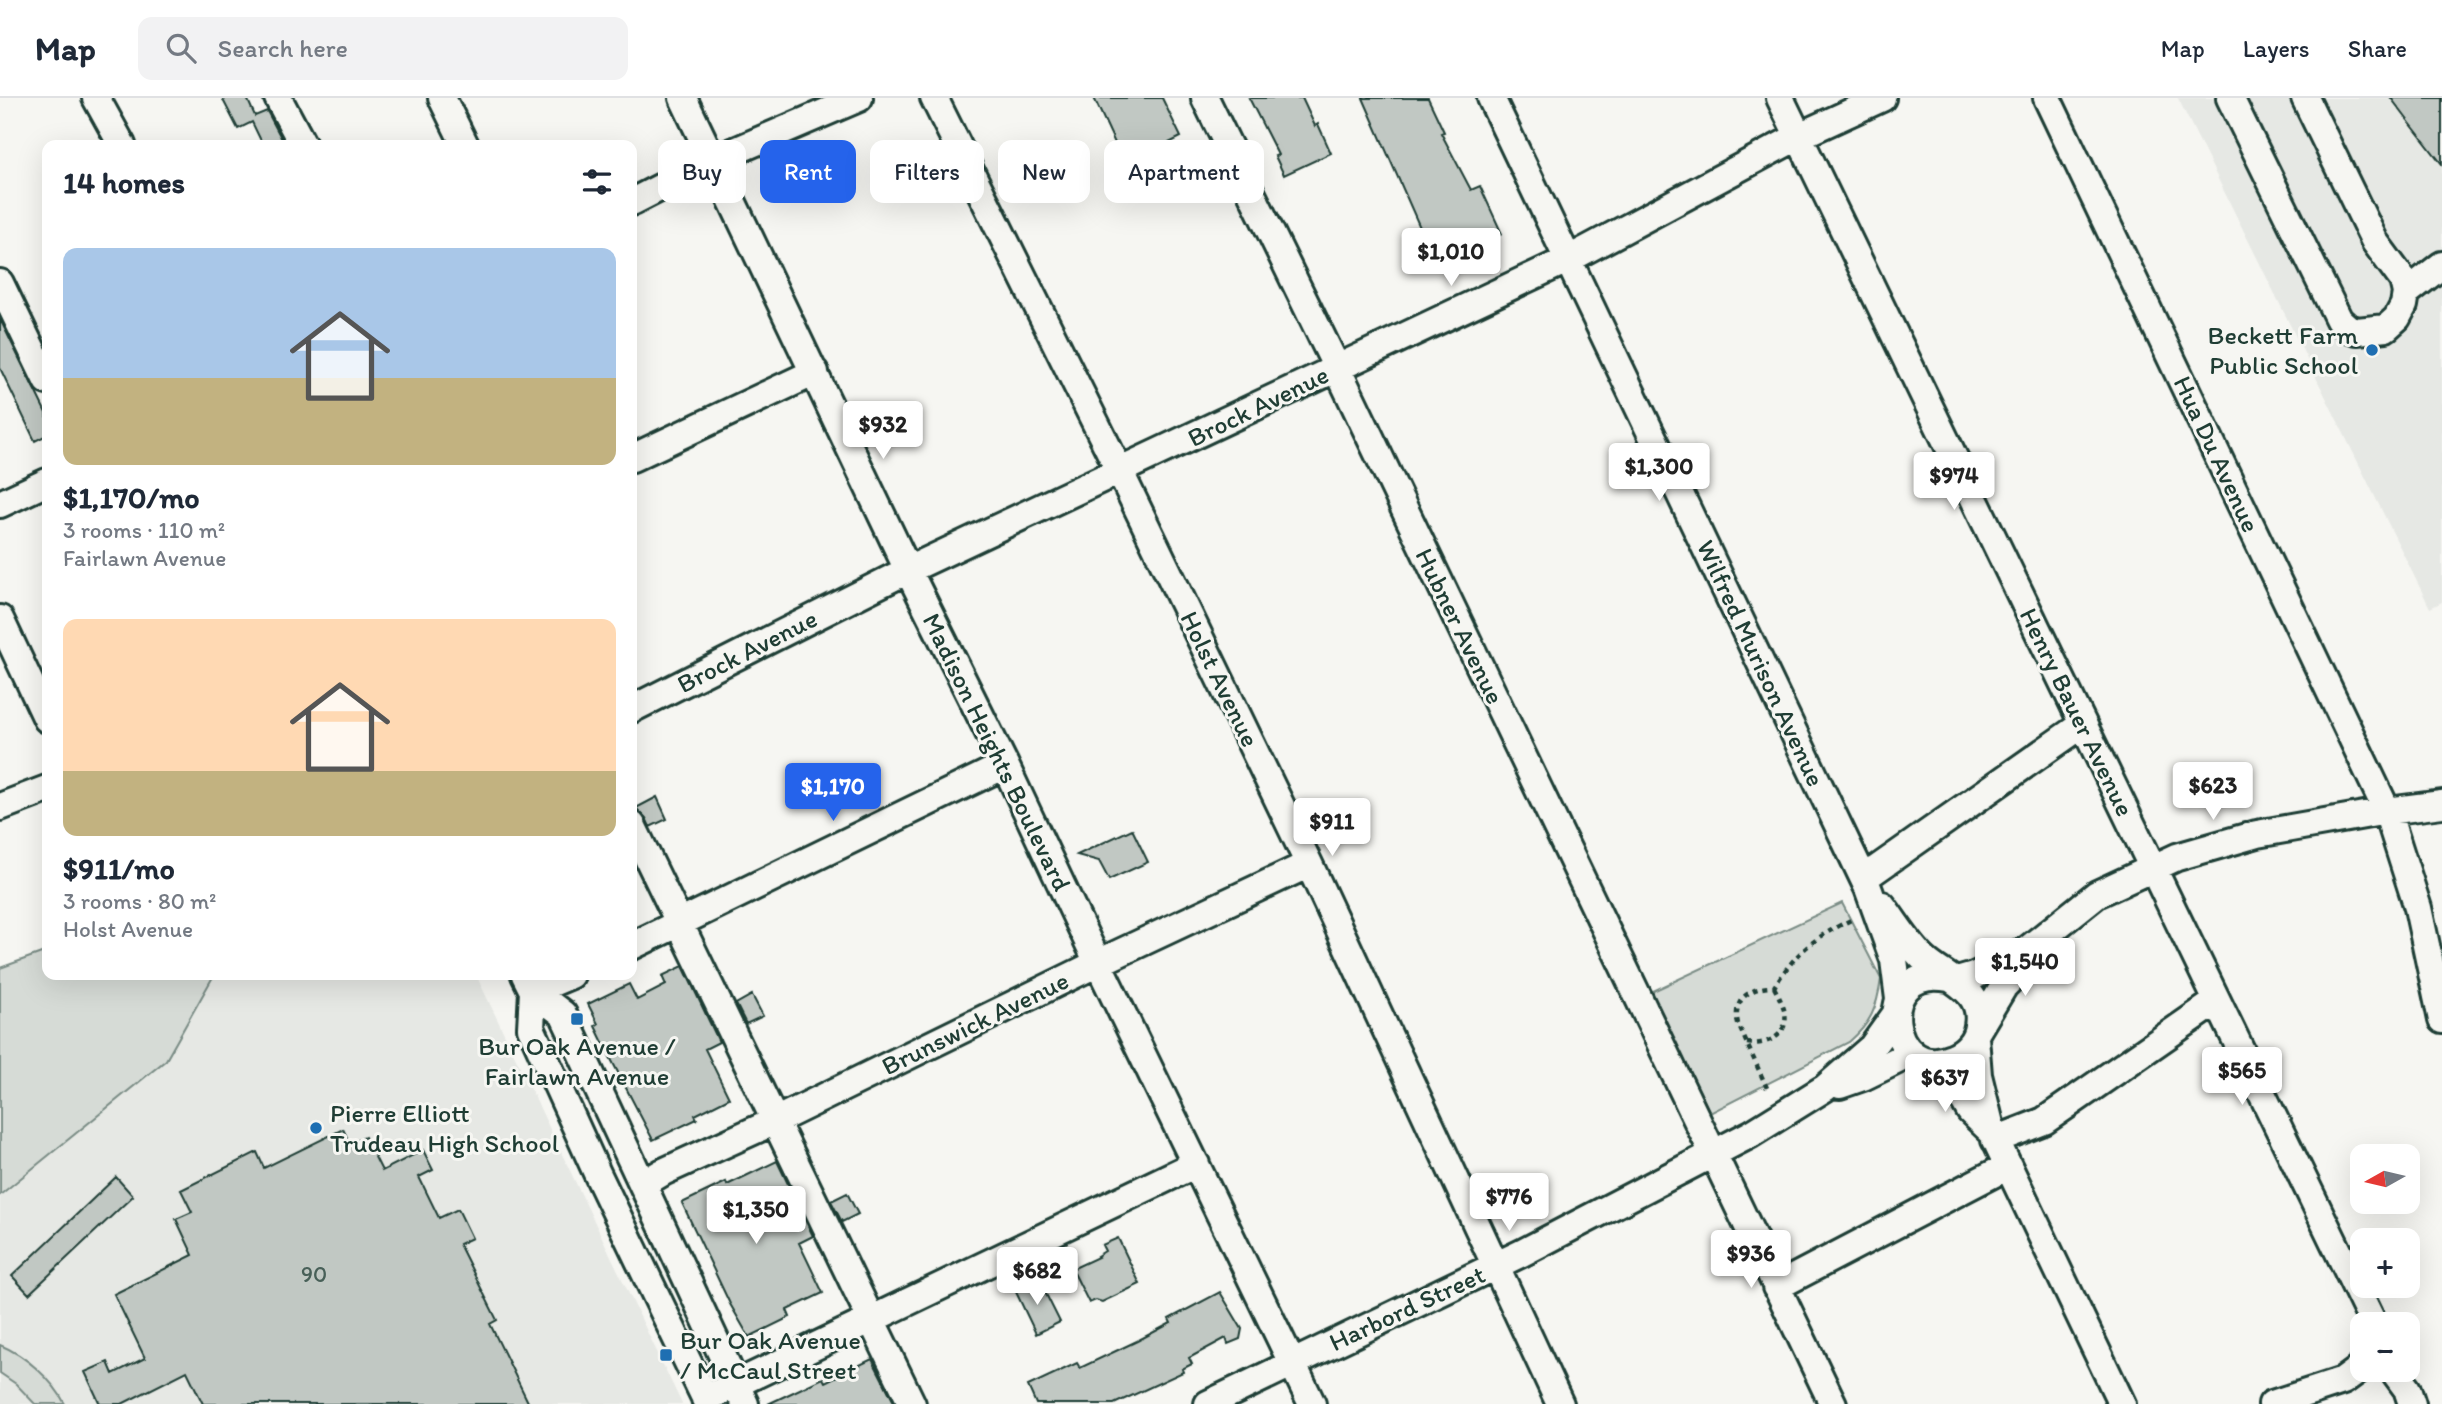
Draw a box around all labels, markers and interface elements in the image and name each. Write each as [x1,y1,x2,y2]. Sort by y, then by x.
search box [138,17,628,80]
text: Map [35,29,96,68]
icon: search [162,29,200,67]
text: Search here [218,32,348,64]
text: Map [2161,34,2205,63]
text: Layers [2243,34,2310,63]
text: Share [2348,34,2407,63]
chip: Buy [658,140,746,203]
chip: Rent [760,140,856,203]
chip: Filters [870,140,984,203]
chip: New [998,140,1090,203]
chip: Apartment [1104,140,1264,203]
icon: filters [578,163,616,201]
text: 14 homes [63,164,185,201]
pin: $1,010 [1394,228,1508,288]
text: $1,010 [1418,237,1484,265]
icon: home [277,293,403,419]
place label: Beckett Farm Public School [2208,319,2358,381]
marker: Beckett Farm Public School [2364,342,2380,358]
street label: Brock Avenue [1182,358,1334,454]
street label: Hua Du Avenue [2167,371,2267,537]
pin: $932 [842,402,924,461]
text: $932 [859,410,907,438]
pin: $1,300 [1602,444,1716,503]
text: $1,300 [1625,452,1693,480]
pin: $974 [1913,452,1995,512]
text: $974 [1930,461,1978,489]
text: $1,170/mo [63,479,200,516]
text: 3 rooms · 110 m² [63,516,225,544]
street label: Wilfred Murison Avenue [1690,535,1832,791]
street label: Hubner Avenue [1408,543,1512,709]
text: Fairlawn Avenue [63,544,226,572]
street label: Brock Avenue [672,602,822,700]
street label: Henry Bauer Avenue [2013,603,2141,821]
street label: Holst Avenue [1173,606,1267,752]
street label: Madison Heights Boulevard [916,608,1078,896]
icon: home [277,664,403,790]
pin: $623 [2172,762,2254,822]
pin: $1,170 [776,764,890,823]
text: $623 [2189,771,2237,799]
text: $1,170 [801,772,865,800]
pin: $911 [1291,798,1373,858]
text: $911 [1309,807,1355,835]
text: $911/mo [63,850,175,887]
text: 3 rooms · 80 m² [63,887,217,915]
text: Holst Avenue [63,915,193,943]
pin: $1,540 [1968,939,2082,998]
text: $1,540 [1991,947,2059,975]
street label: Brunswick Avenue [876,964,1074,1082]
marker: Bur Oak Avenue / Fairlawn Avenue [569,1011,585,1027]
place label: Bur Oak Avenue / Fairlawn Avenue [478,1030,676,1092]
pin: $565 [2201,1048,2283,1107]
pin: $637 [1904,1054,1986,1114]
text: $565 [2218,1056,2266,1084]
text: $637 [1921,1063,1969,1091]
place label: Pierre Elliott Trudeau High School [330,1097,559,1159]
marker: Pierre Elliott Trudeau High School [308,1120,324,1136]
north arrow [2350,1144,2420,1214]
map controls [2350,1144,2420,1382]
pin: $776 [1468,1174,1550,1233]
text: $776 [1486,1182,1532,1210]
pin: $1,350 [699,1186,813,1246]
text: $1,350 [723,1195,789,1223]
button: + [2350,1228,2420,1298]
pin: $936 [1710,1230,1792,1290]
text: $936 [1727,1239,1775,1267]
pin: $682 [996,1248,1078,1307]
text: $682 [1013,1256,1061,1284]
street label: Harbord Street [1324,1258,1490,1358]
house number: 90 [301,1260,327,1288]
button: − [2350,1312,2420,1382]
place label: Bur Oak Avenue / McCaul Street [680,1324,861,1386]
marker: Bur Oak Avenue / McCaul Street [658,1347,674,1363]

